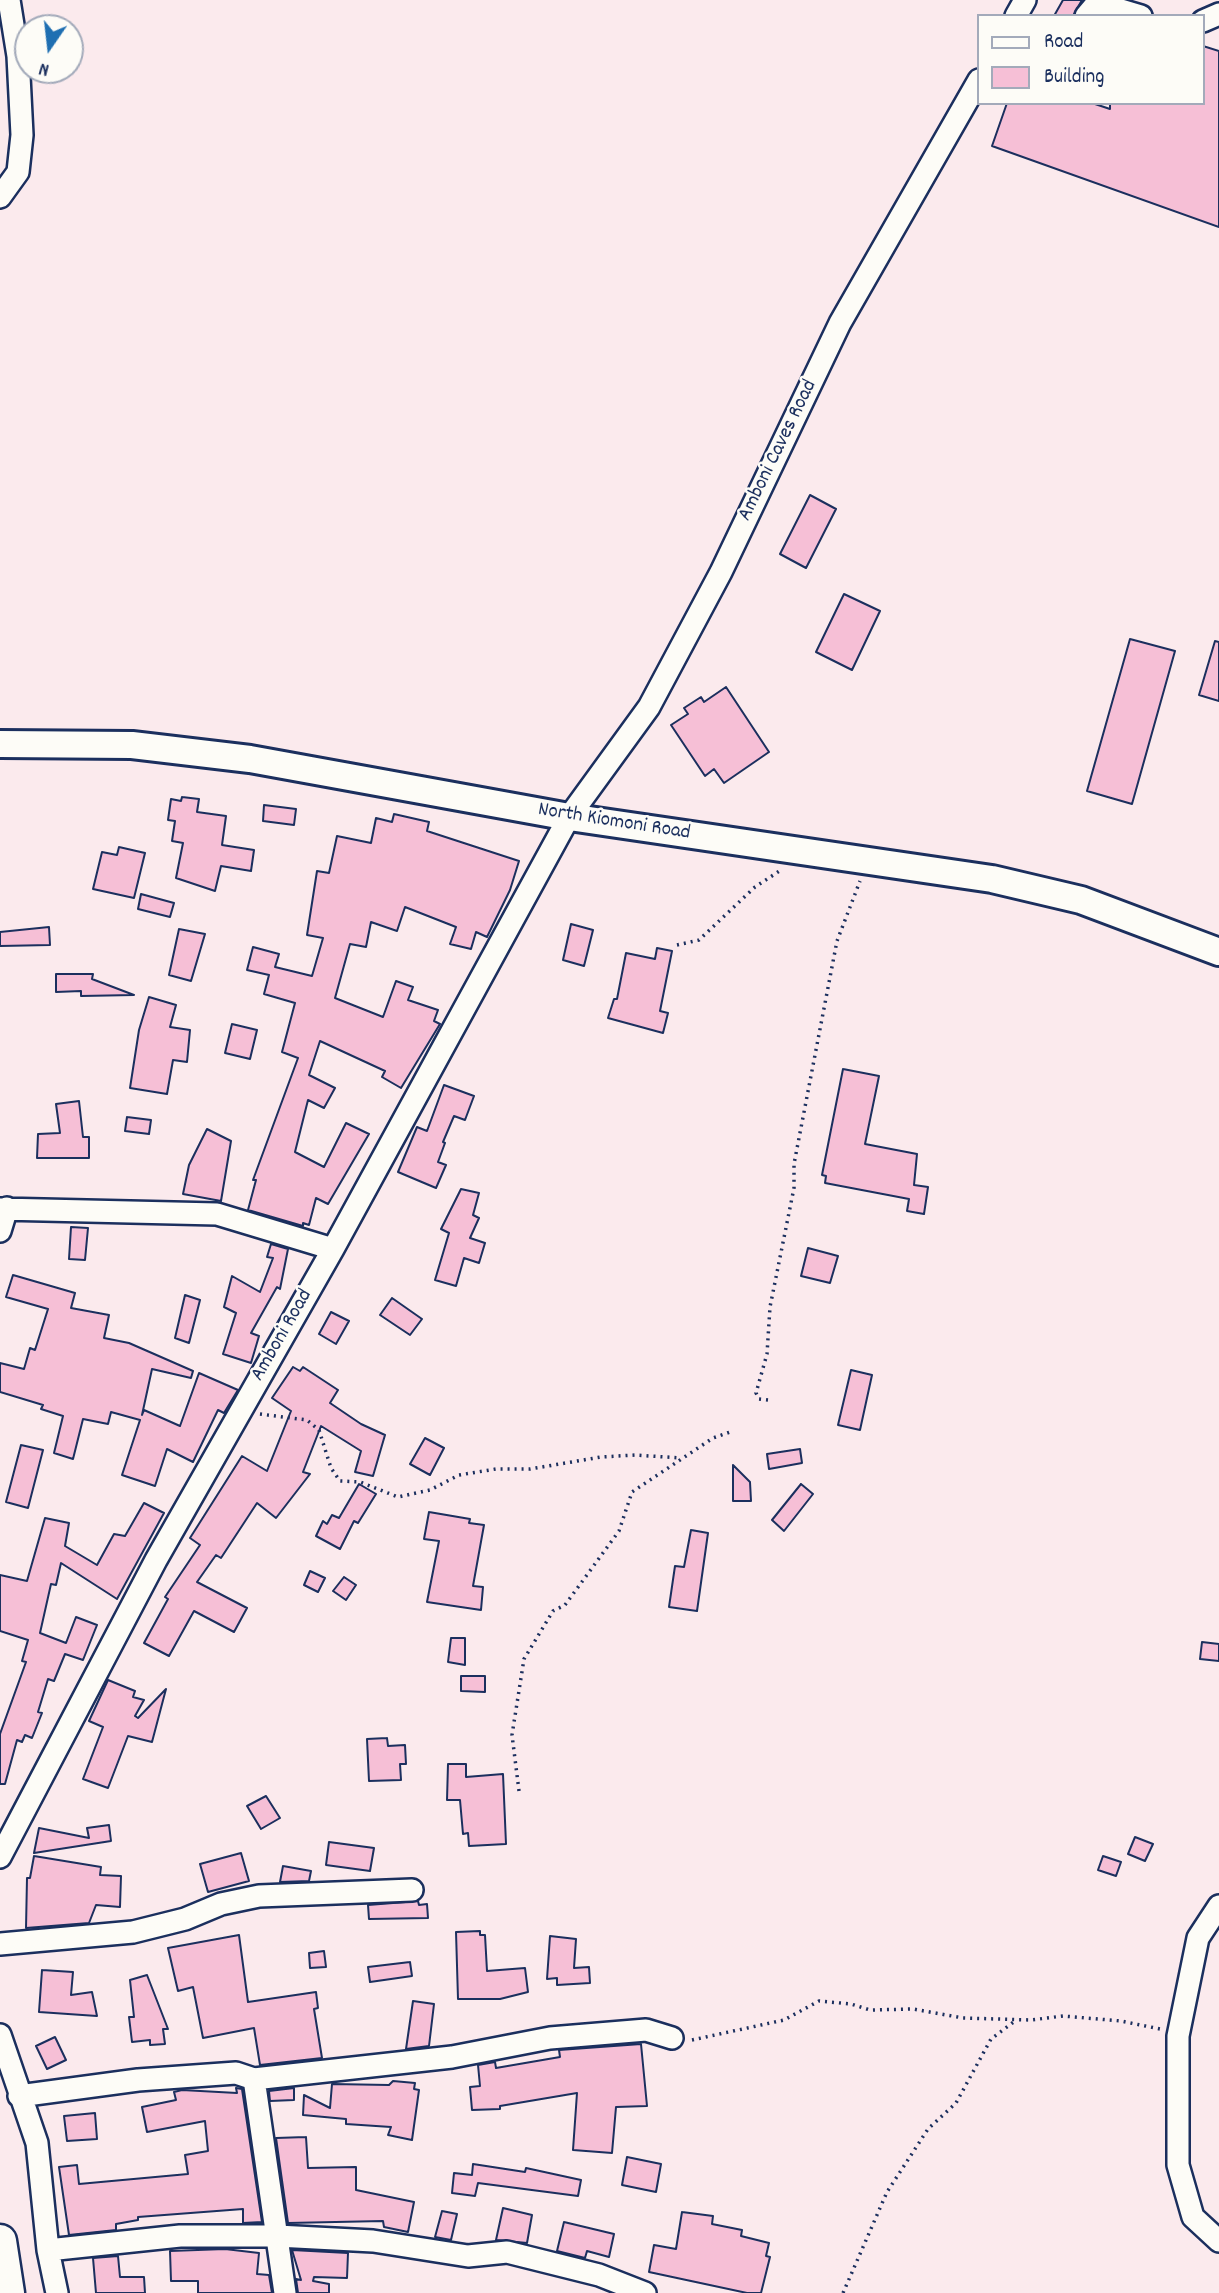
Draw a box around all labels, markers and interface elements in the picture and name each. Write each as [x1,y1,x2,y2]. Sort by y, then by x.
north arrow [14,14,84,84]
legend [978,14,1205,105]
text: Road [1044,28,1083,58]
text: N [36,54,52,82]
text: Building [1044,63,1104,93]
street label: Amboni Caves Road [734,376,824,526]
street label: North Kiomoni Road [536,799,692,847]
street label: Amboni Road [247,1286,319,1386]

